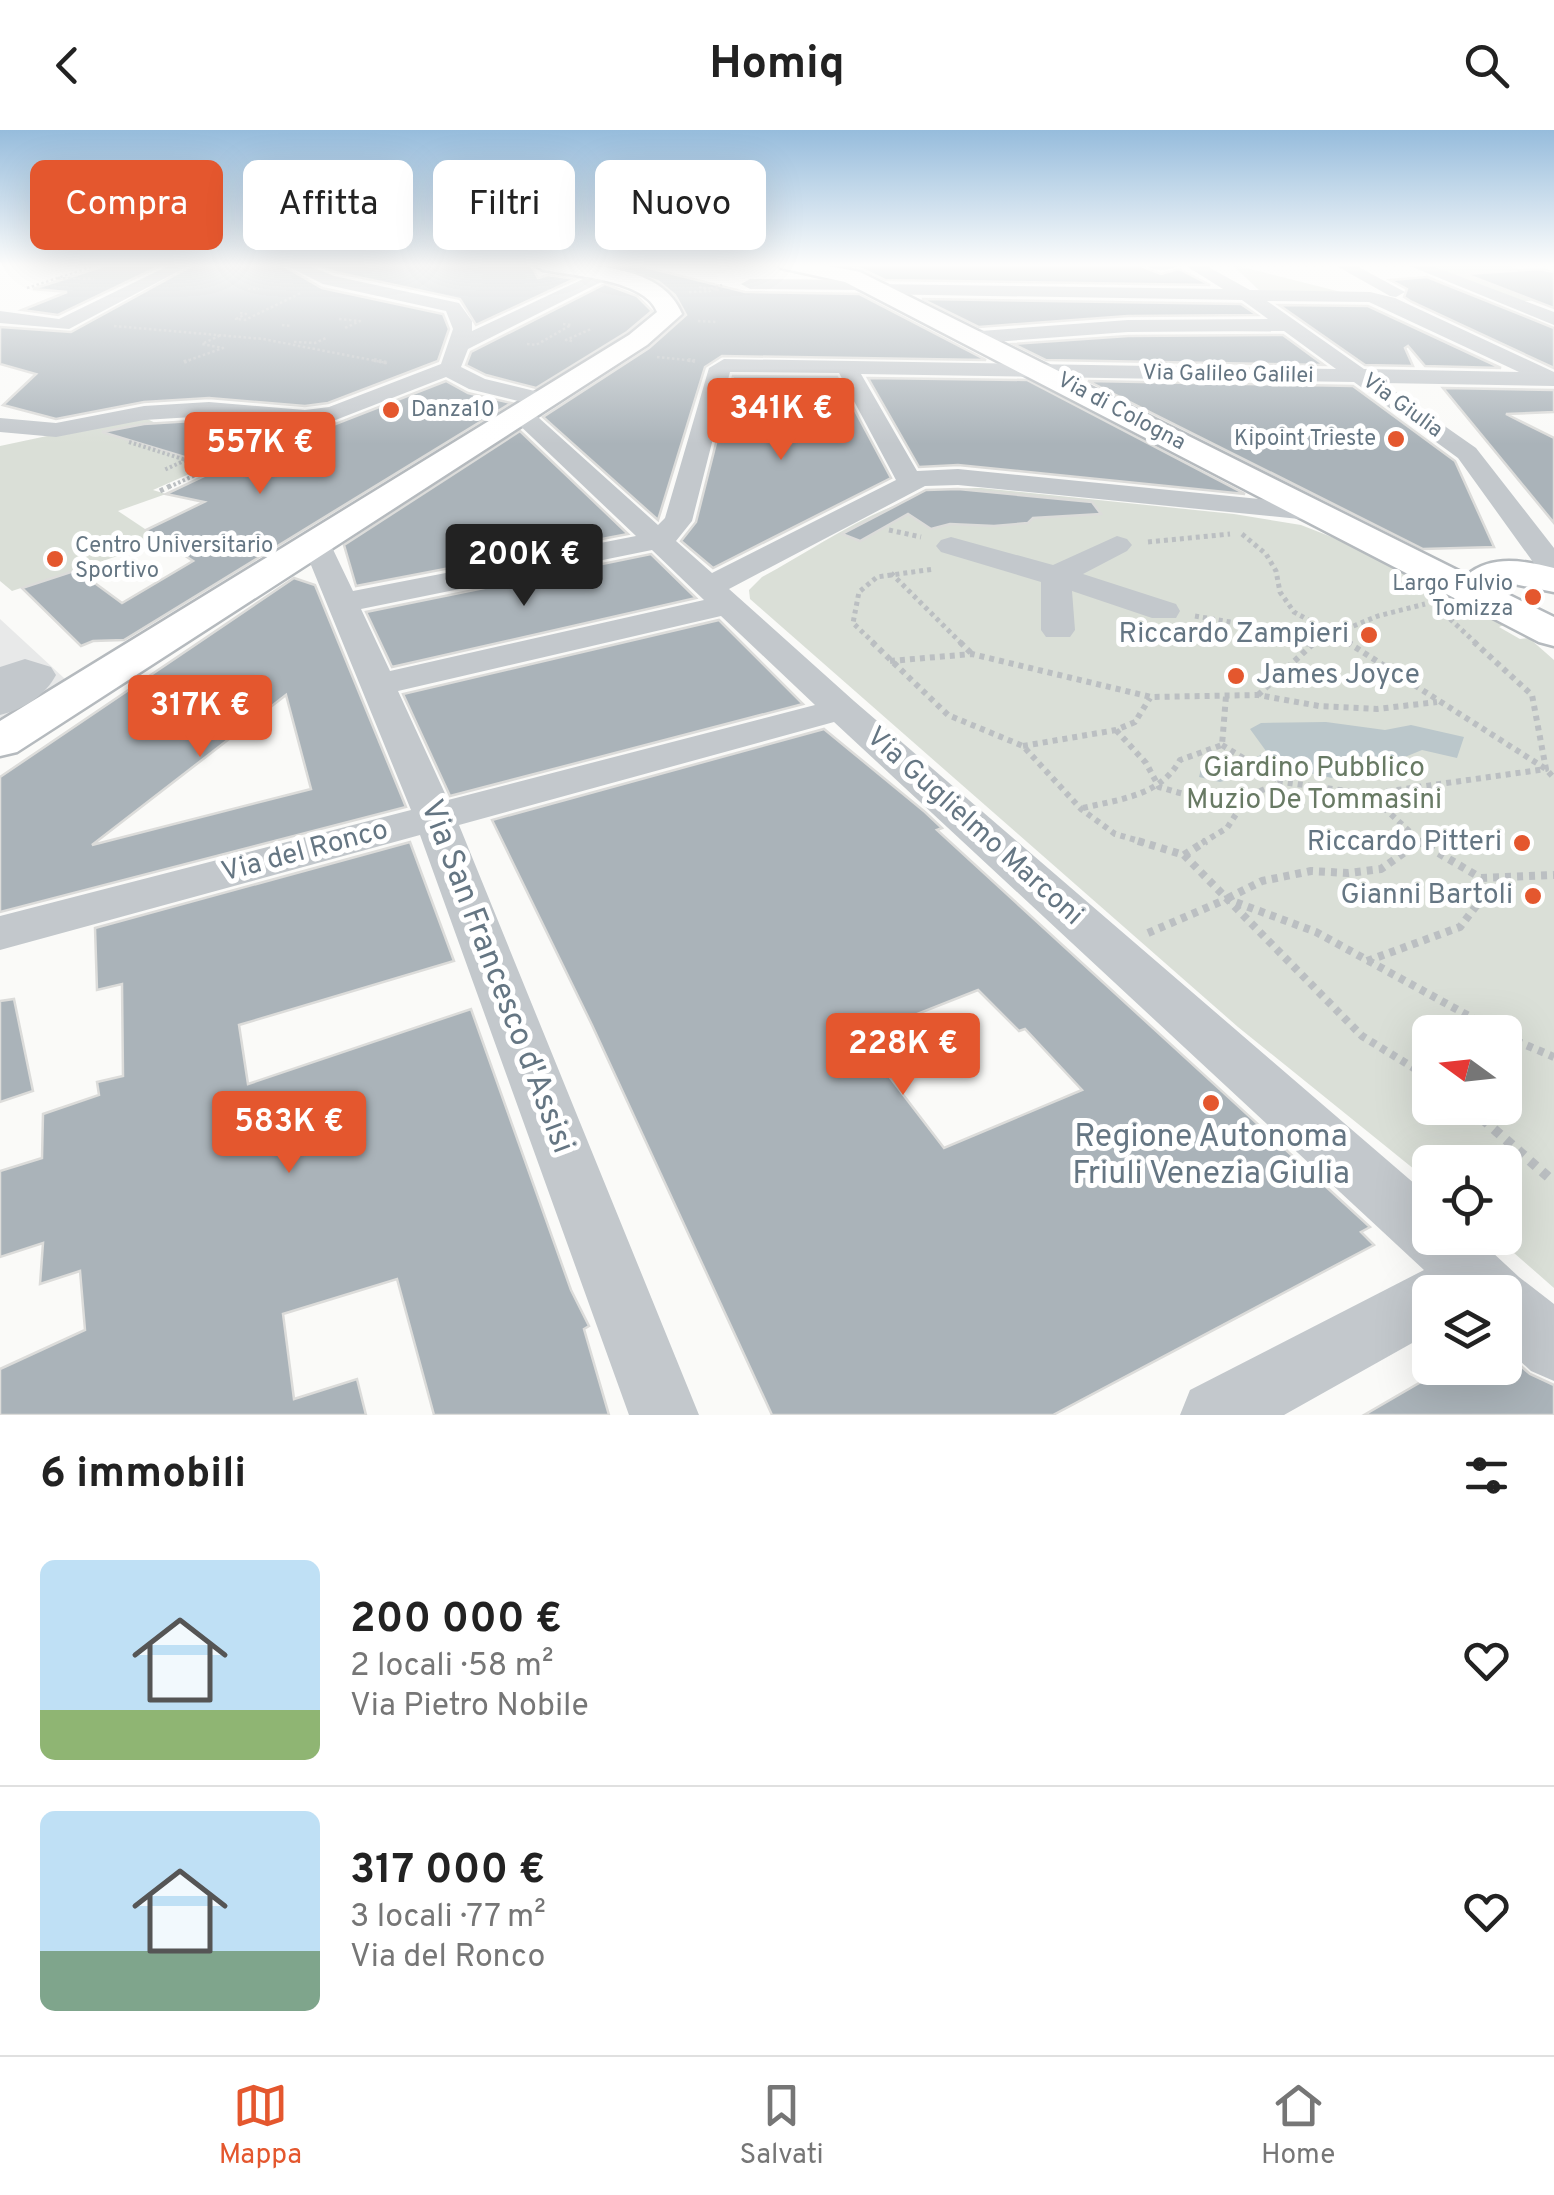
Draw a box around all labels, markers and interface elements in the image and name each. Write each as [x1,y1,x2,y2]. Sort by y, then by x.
text: Homiq [709,37,845,94]
icon: back [40,38,95,93]
icon: search [1459,38,1514,93]
chip: Compra [30,160,223,250]
chip: Affitta [243,160,413,250]
chip: Filtri [433,160,575,250]
chip: Nuovo [595,160,766,250]
street label: Via Galileo Galilei [1142,360,1314,390]
street label: Via di Cologna [1052,367,1190,457]
street label: Via Giulia [1357,368,1447,444]
pin: 341K € [700,378,862,463]
text: 341K € [729,390,833,430]
place label: Danza10 [411,397,495,424]
marker: Danza10 [380,399,402,421]
pin: 557K € [179,412,341,497]
text: 557K € [206,424,314,464]
place label: Kipoint Trieste [1234,426,1376,453]
marker: Kipoint Trieste [1385,428,1407,450]
pin: 200K € [443,524,605,609]
place label: Centro Universitario Sportivo [75,533,273,585]
text: 200K € [468,536,580,576]
marker: Centro Universitario Sportivo [44,548,66,570]
place label: Largo Fulvio Tomizza [1392,571,1513,623]
marker: Largo Fulvio Tomizza [1522,586,1544,608]
place label: Riccardo Zampieri [1119,617,1349,653]
marker: Riccardo Zampieri [1358,624,1380,646]
place label: James Joyce [1256,658,1420,694]
marker: James Joyce [1225,665,1247,687]
pin: 317K € [119,675,281,760]
text: 317K € [150,687,250,727]
street label: Via Guglielmo Marconi [858,720,1090,934]
park label: Giardino Pubblico Muzio De Tommasini [1186,751,1442,819]
street label: Via San Francesco d'Assisi [410,795,582,1159]
street label: Via del Ronco [218,813,392,891]
place label: Riccardo Pitteri [1307,825,1502,861]
marker: Riccardo Pitteri [1511,832,1533,854]
place label: Gianni Bartoli [1341,878,1513,914]
marker: Gianni Bartoli [1522,885,1544,907]
pin: 228K € [822,1013,984,1098]
north arrow [1412,1015,1522,1125]
map controls [1412,1015,1522,1385]
text: 228K € [848,1025,958,1065]
pin: 583K € [208,1091,370,1176]
marker: Regione Autonoma Friuli Venezia Giulia [1200,1092,1222,1114]
text: 583K € [234,1103,344,1143]
place label: Regione Autonoma Friuli Venezia Giulia [1072,1118,1350,1195]
button: locate [1412,1145,1522,1255]
button: layers [1412,1275,1522,1385]
icon: filters [1459,1448,1514,1503]
text: 6 immobili [40,1449,246,1502]
text: 200 000 € [350,1594,562,1647]
icon: home [120,1600,240,1720]
icon: heart [1459,1633,1514,1688]
text: 2 locali · 58 m² [350,1647,554,1687]
text: Via Pietro Nobile [350,1687,589,1727]
text: 317 000 € [350,1845,545,1898]
icon: home [120,1851,240,1971]
icon: heart [1459,1884,1514,1939]
text: 3 locali · 77 m² [350,1898,546,1938]
text: Via del Ronco [350,1938,545,1978]
tab: Mappa [219,2078,302,2174]
tab: Salvati [739,2078,824,2174]
tab: Home [1261,2078,1335,2174]

